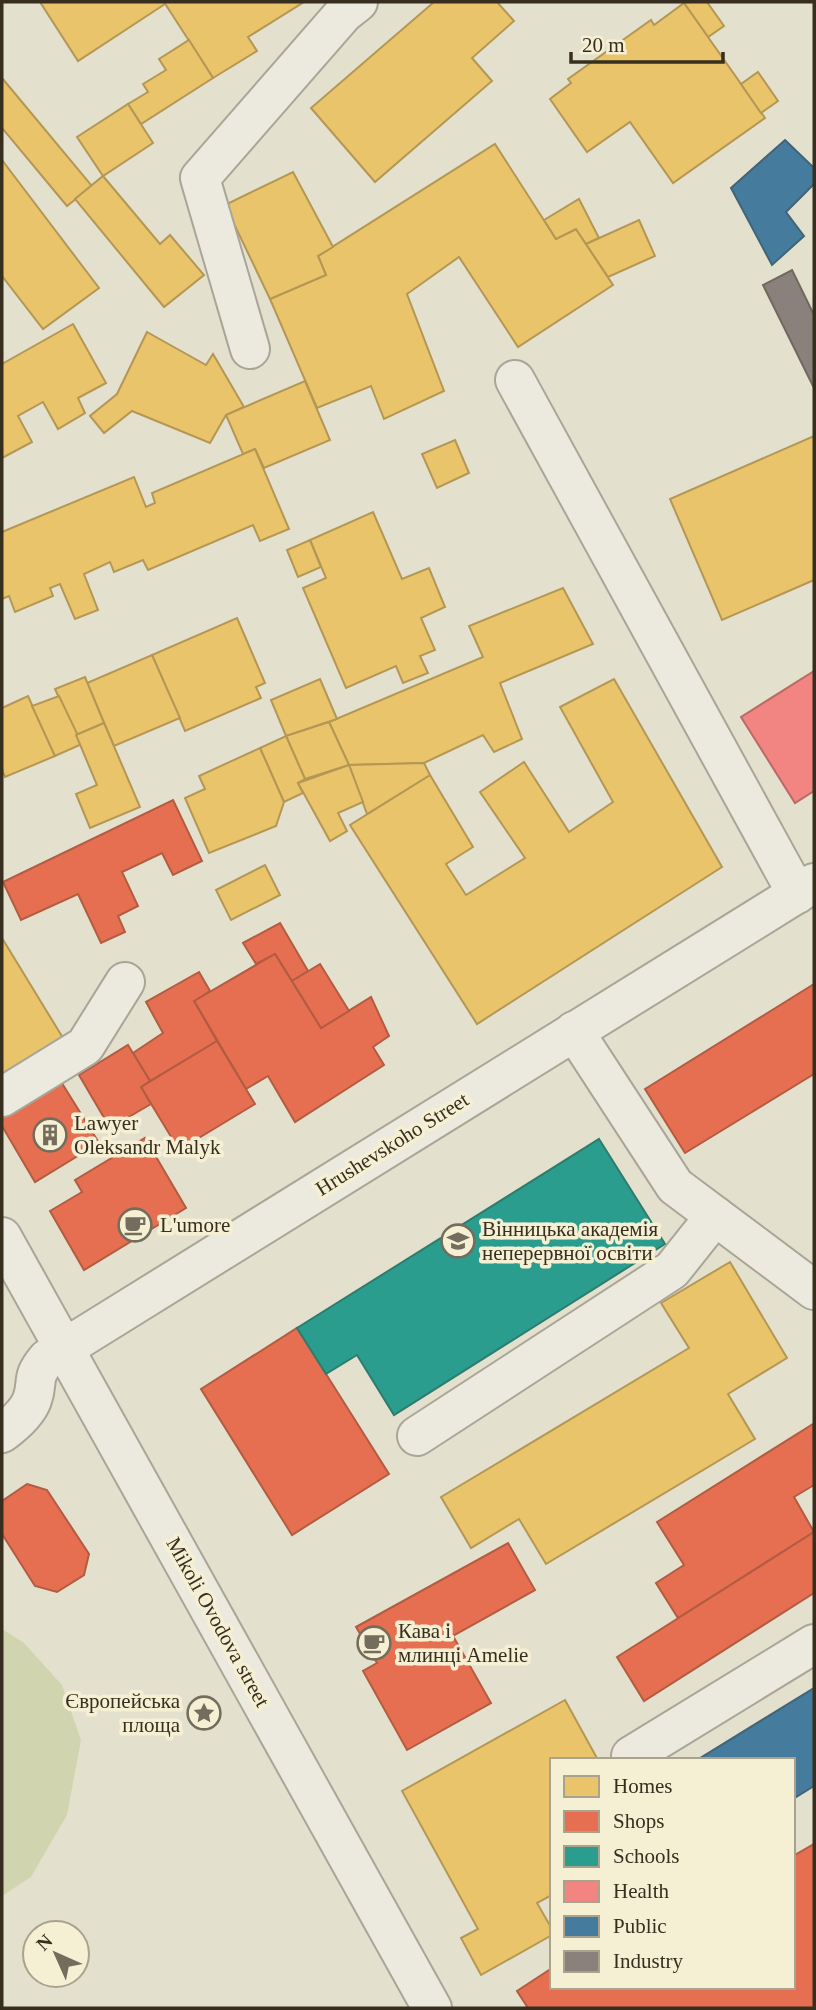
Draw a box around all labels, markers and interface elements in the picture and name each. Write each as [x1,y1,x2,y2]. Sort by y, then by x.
scale bar [571,21,723,65]
text: 20 m [582,33,625,57]
street label: Hrushevskoho Street [311,1087,473,1201]
place label: Lawyer Oleksandr Malyk [74,1111,221,1159]
building icon: Lawyer Oleksandr Malyk [31,1116,69,1154]
cafe icon: L'umore [116,1206,154,1244]
place label: L'umore [160,1213,230,1237]
place label: Вінницька академія неперервної освіти [482,1217,658,1265]
school or university icon: Вінницька академія неперервної освіти [439,1222,477,1260]
street label: Mikoli Ovodova street [161,1533,275,1711]
place label: Кава і млинці Amelie [398,1619,528,1667]
cafe icon: Кава і млинці Amelie [355,1624,393,1662]
place label: Європейська площа [65,1689,181,1737]
place icon: Європейська площа [185,1694,223,1732]
legend [550,1758,795,1989]
text: Homes [613,1774,673,1798]
text: Shops [613,1809,664,1833]
text: Schools [613,1844,680,1868]
text: Health [613,1879,669,1903]
text: Public [613,1914,667,1938]
north arrow [21,1919,91,1989]
text: N [32,1930,57,1955]
text: Industry [613,1949,683,1973]

